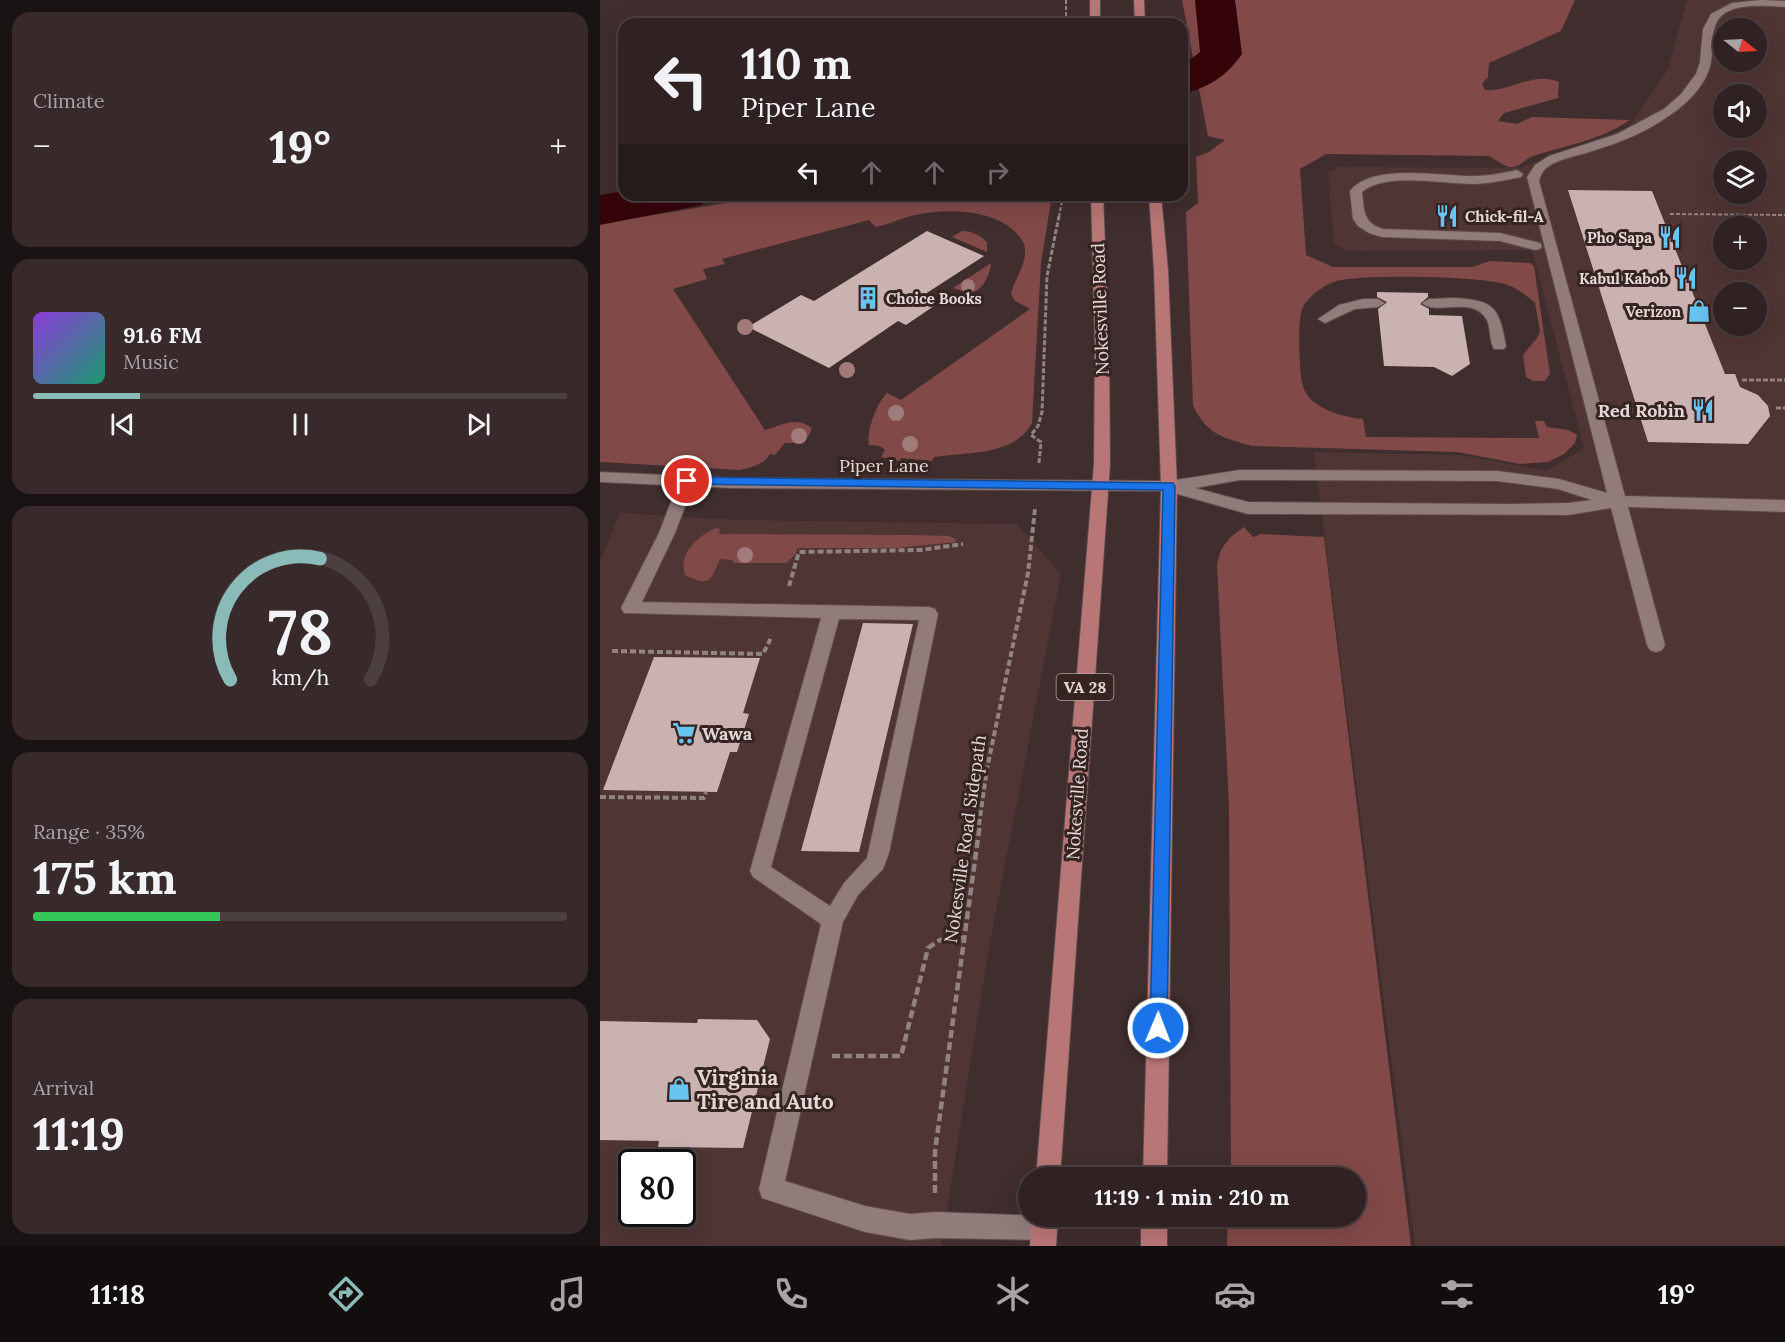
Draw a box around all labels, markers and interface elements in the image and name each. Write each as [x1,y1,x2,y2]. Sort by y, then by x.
north arrow [1713,18,1767,72]
map controls [1713,18,1767,336]
text: 110 m [741,37,852,91]
icon: left [642,42,720,120]
button: sound [1713,84,1767,138]
text: Climate [33,88,105,113]
text: Piper Lane [741,90,876,124]
text: 19° [269,118,331,175]
text: − [33,125,51,167]
text: + [549,125,567,167]
button: layers [1713,150,1767,204]
icon: left [792,156,825,189]
icon: ahead [855,156,888,189]
icon: ahead [918,156,951,189]
icon: right [981,156,1014,189]
restaurant icon: Chick-fil-A [1434,203,1460,229]
place label: Chick-fil-A [1465,207,1544,226]
button: + [1713,216,1767,270]
restaurant icon: Pho Sapa [1657,224,1683,250]
place label: Pho Sapa [1587,228,1652,247]
street label: Nokesville Road [1086,242,1114,375]
restaurant icon: Kabul Kabob [1673,265,1699,291]
place label: Kabul Kabob [1579,269,1668,288]
button: − [1713,282,1767,336]
building icon: Choice Books [855,285,881,311]
place label: Choice Books [886,289,982,308]
shop icon: Verizon [1686,298,1712,324]
place label: Verizon [1626,302,1681,321]
text: 91.6 FM [123,321,202,349]
text: Music [123,349,179,374]
restaurant icon: Red Robin [1690,397,1716,423]
place label: Red Robin [1598,399,1686,422]
icon: previous [106,408,139,441]
icon: pause [284,408,317,441]
icon: next [462,408,495,441]
street label: Piper Lane [839,454,929,477]
pin [661,455,712,506]
icon: arrive [670,464,703,497]
text: 78 [268,591,332,671]
text: km/h [271,663,329,691]
road number: VA 28 [1056,674,1114,700]
supermarket icon: Wawa [671,720,697,746]
place label: Wawa [702,722,753,745]
street label: Nokesville Road [1061,727,1093,861]
street label: Nokesville Road Sidepath [939,733,991,945]
text: Range · 35% [33,819,145,844]
text: 175 km [33,849,177,906]
position arrow [1126,996,1190,1060]
place label: Virginia Tire and Auto [697,1064,834,1115]
text: Arrival [33,1075,94,1100]
shop icon: Virginia Tire and Auto [666,1076,692,1102]
text: 11:19 [33,1105,125,1162]
speed limit sign: 80 [618,1149,696,1227]
text: 11:19 · 1 min · 210 m [1095,1183,1289,1211]
icon: directions [325,1273,367,1315]
icon: music [547,1273,589,1315]
icon: phone [770,1273,812,1315]
icon: climate [992,1273,1034,1315]
icon: car [1214,1273,1256,1315]
icon: filters [1436,1273,1478,1315]
text: 11:18 [90,1277,145,1311]
text: 19° [1658,1277,1695,1311]

